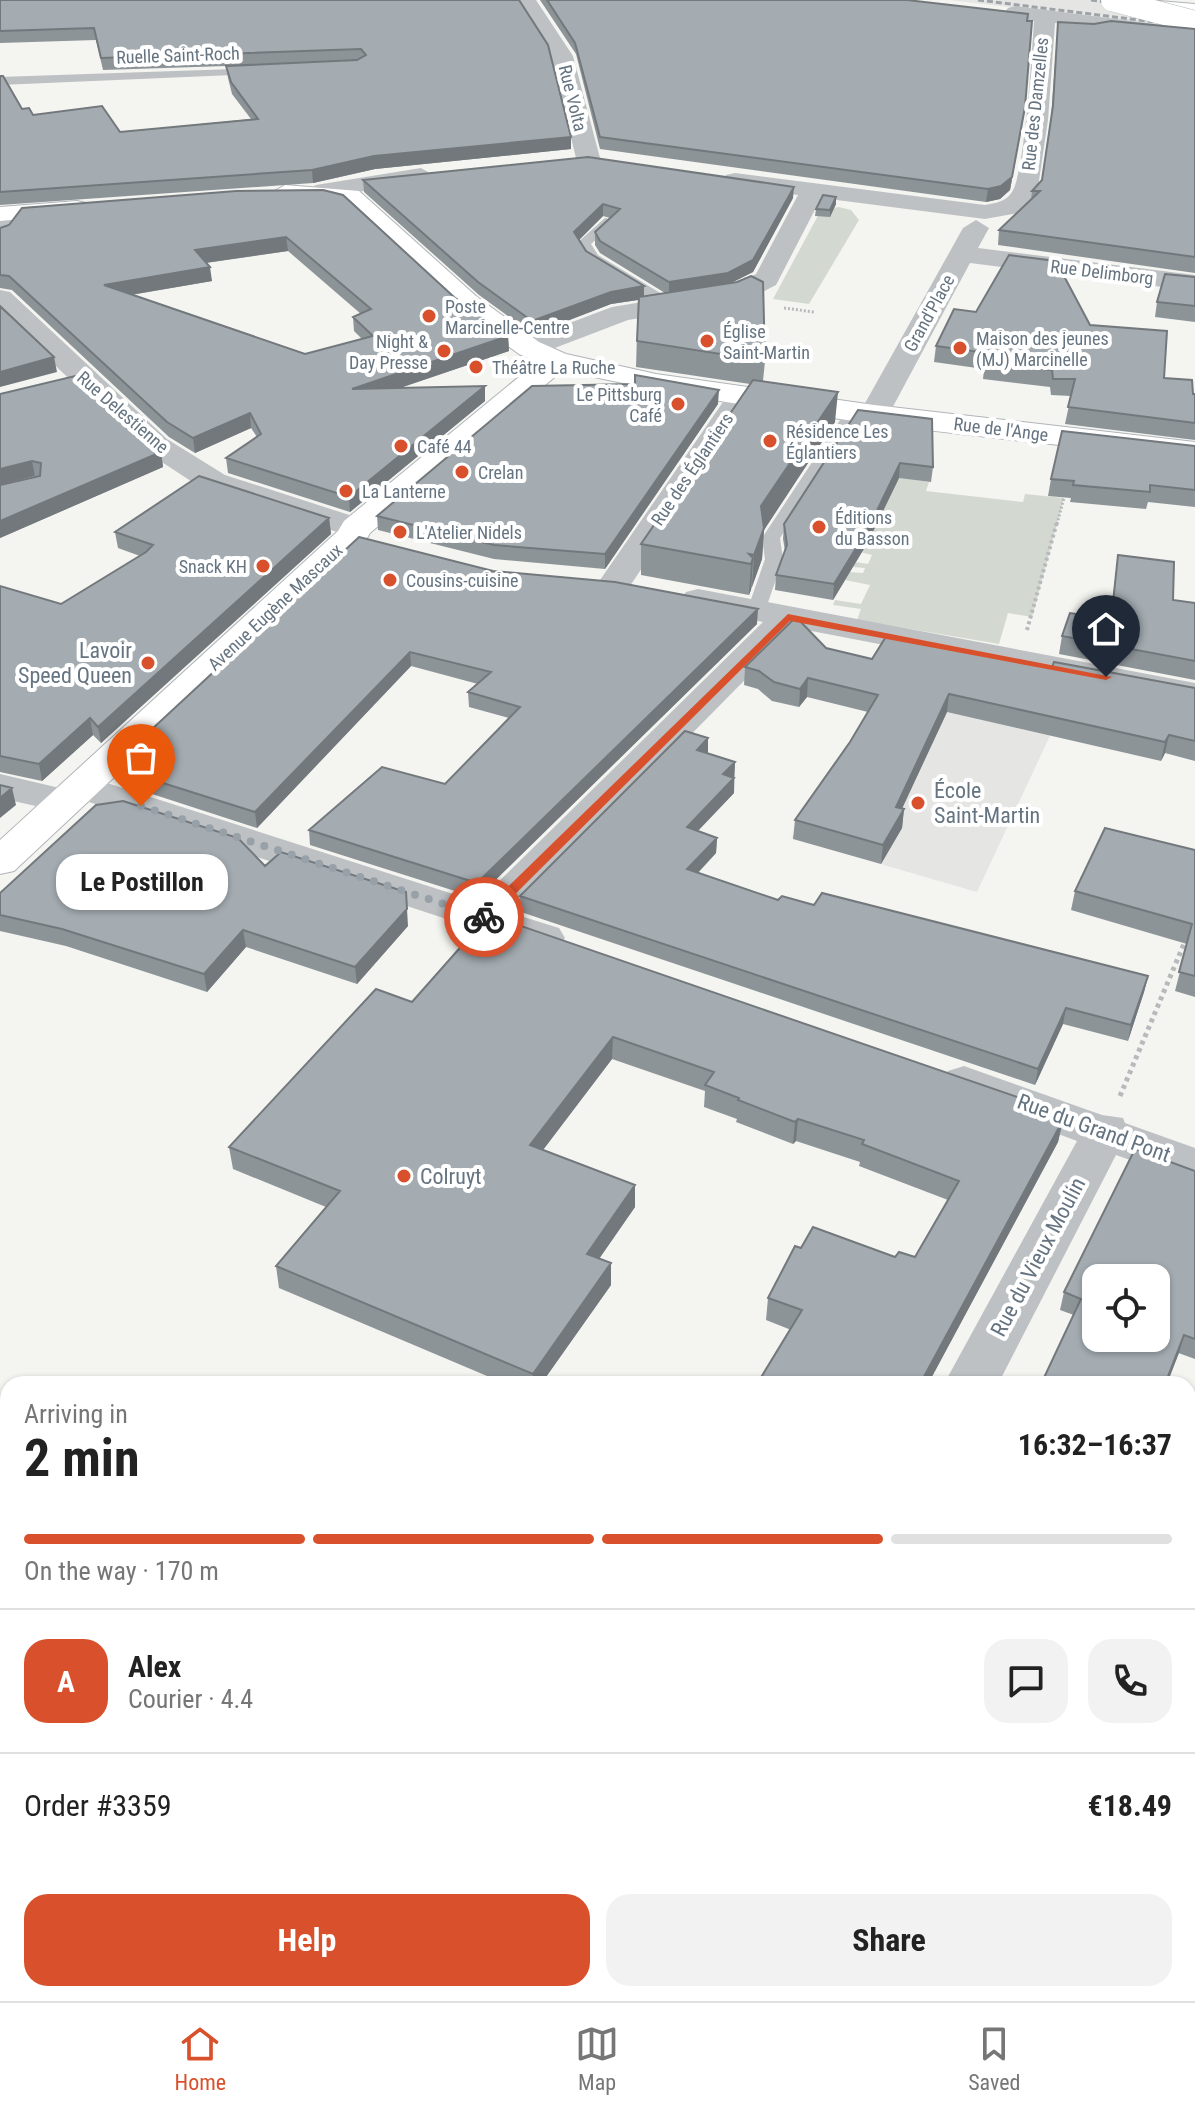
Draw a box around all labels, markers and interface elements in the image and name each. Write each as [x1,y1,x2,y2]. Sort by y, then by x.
street label: Rue des Damzelles [1018,36,1052,172]
street label: Ruelle Saint-Roch [116,42,240,68]
street label: Rue Volta [555,63,591,133]
street label: Rue Delimborg [1049,255,1155,289]
street label: Grand'Place [899,271,959,355]
place label: Poste Marcinelle-Centre [445,296,570,338]
marker: Poste Marcinelle-Centre [420,307,438,325]
place label: Église Saint-Martin [723,321,810,363]
place label: Maison des jeunes (MJ) Marcinelle [976,328,1109,371]
place label: Night & Day Presse [349,331,428,373]
marker: Église Saint-Martin [698,332,716,350]
marker: Maison des jeunes (MJ) Marcinelle [951,339,969,357]
marker: Night & Day Presse [435,342,453,360]
place label: Théâtre La Ruche [492,357,615,378]
marker: Théâtre La Ruche [467,358,485,376]
street label: Rue Delestienne [73,367,173,457]
place label: Le Pittsburg Café [576,384,662,426]
marker: Le Pittsburg Café [669,395,687,413]
street label: Rue des Églantiers [647,409,737,529]
street label: Rue de l'Ange [953,413,1049,445]
place label: Résidence Les Églantiers [786,421,889,463]
marker: Résidence Les Églantiers [761,432,779,450]
place label: Café 44 [417,436,472,457]
marker: Café 44 [392,437,410,455]
place label: Crelan [478,462,523,483]
marker: Crelan [453,463,471,481]
place label: La Lanterne [362,481,446,502]
marker: La Lanterne [337,482,355,500]
place label: Éditions du Basson [835,507,909,549]
marker: Éditions du Basson [810,518,828,536]
place label: L'Atelier Nidels [416,522,522,543]
marker: L'Atelier Nidels [391,523,409,541]
street label: Avenue Eugène Mascaux [203,539,347,675]
place label: Snack KH [179,556,247,577]
marker: Snack KH [254,557,272,575]
place label: Cousins-cuisine [406,570,518,591]
marker: Cousins-cuisine [381,571,399,589]
pin [1072,595,1140,677]
icon: home [1084,607,1128,651]
place label: Lavoir Speed Queen [18,638,132,688]
marker: Lavoir Speed Queen [139,654,157,672]
pin [107,724,175,806]
icon: bag [119,736,163,780]
place label: École Saint-Martin [934,778,1040,828]
marker: École Saint-Martin [909,794,927,812]
callout: Le Postillon [55,854,227,910]
text: Le Postillon [80,867,204,897]
courier [444,877,524,957]
icon: bike [462,895,506,939]
street label: Rue du Grand Pont [1014,1089,1174,1167]
place label: Colruyt [420,1164,482,1189]
marker: Colruyt [395,1167,413,1185]
street label: Rue du Vieux Moulin [986,1173,1090,1341]
map controls [1082,1264,1170,1352]
button: locate [1082,1264,1170,1352]
text: Arriving in [24,1399,128,1429]
text: 16:32–16:37 [1018,1427,1172,1462]
text: 2 min [24,1428,140,1489]
text: On the way · 170 m [24,1556,219,1586]
button: chat [984,1639,1068,1723]
button: phone [1088,1639,1172,1723]
text: Alex [128,1649,181,1684]
text: A [57,1664,75,1699]
text: Courier · 4.4 [128,1684,253,1714]
text: Order #3359 [24,1788,172,1823]
text: €18.49 [1087,1788,1172,1823]
button: Help [24,1894,590,1986]
button: Share [606,1894,1172,1986]
tab: Home [175,2022,226,2095]
tab: Map [575,2022,619,2095]
tab: Saved [968,2022,1020,2095]

